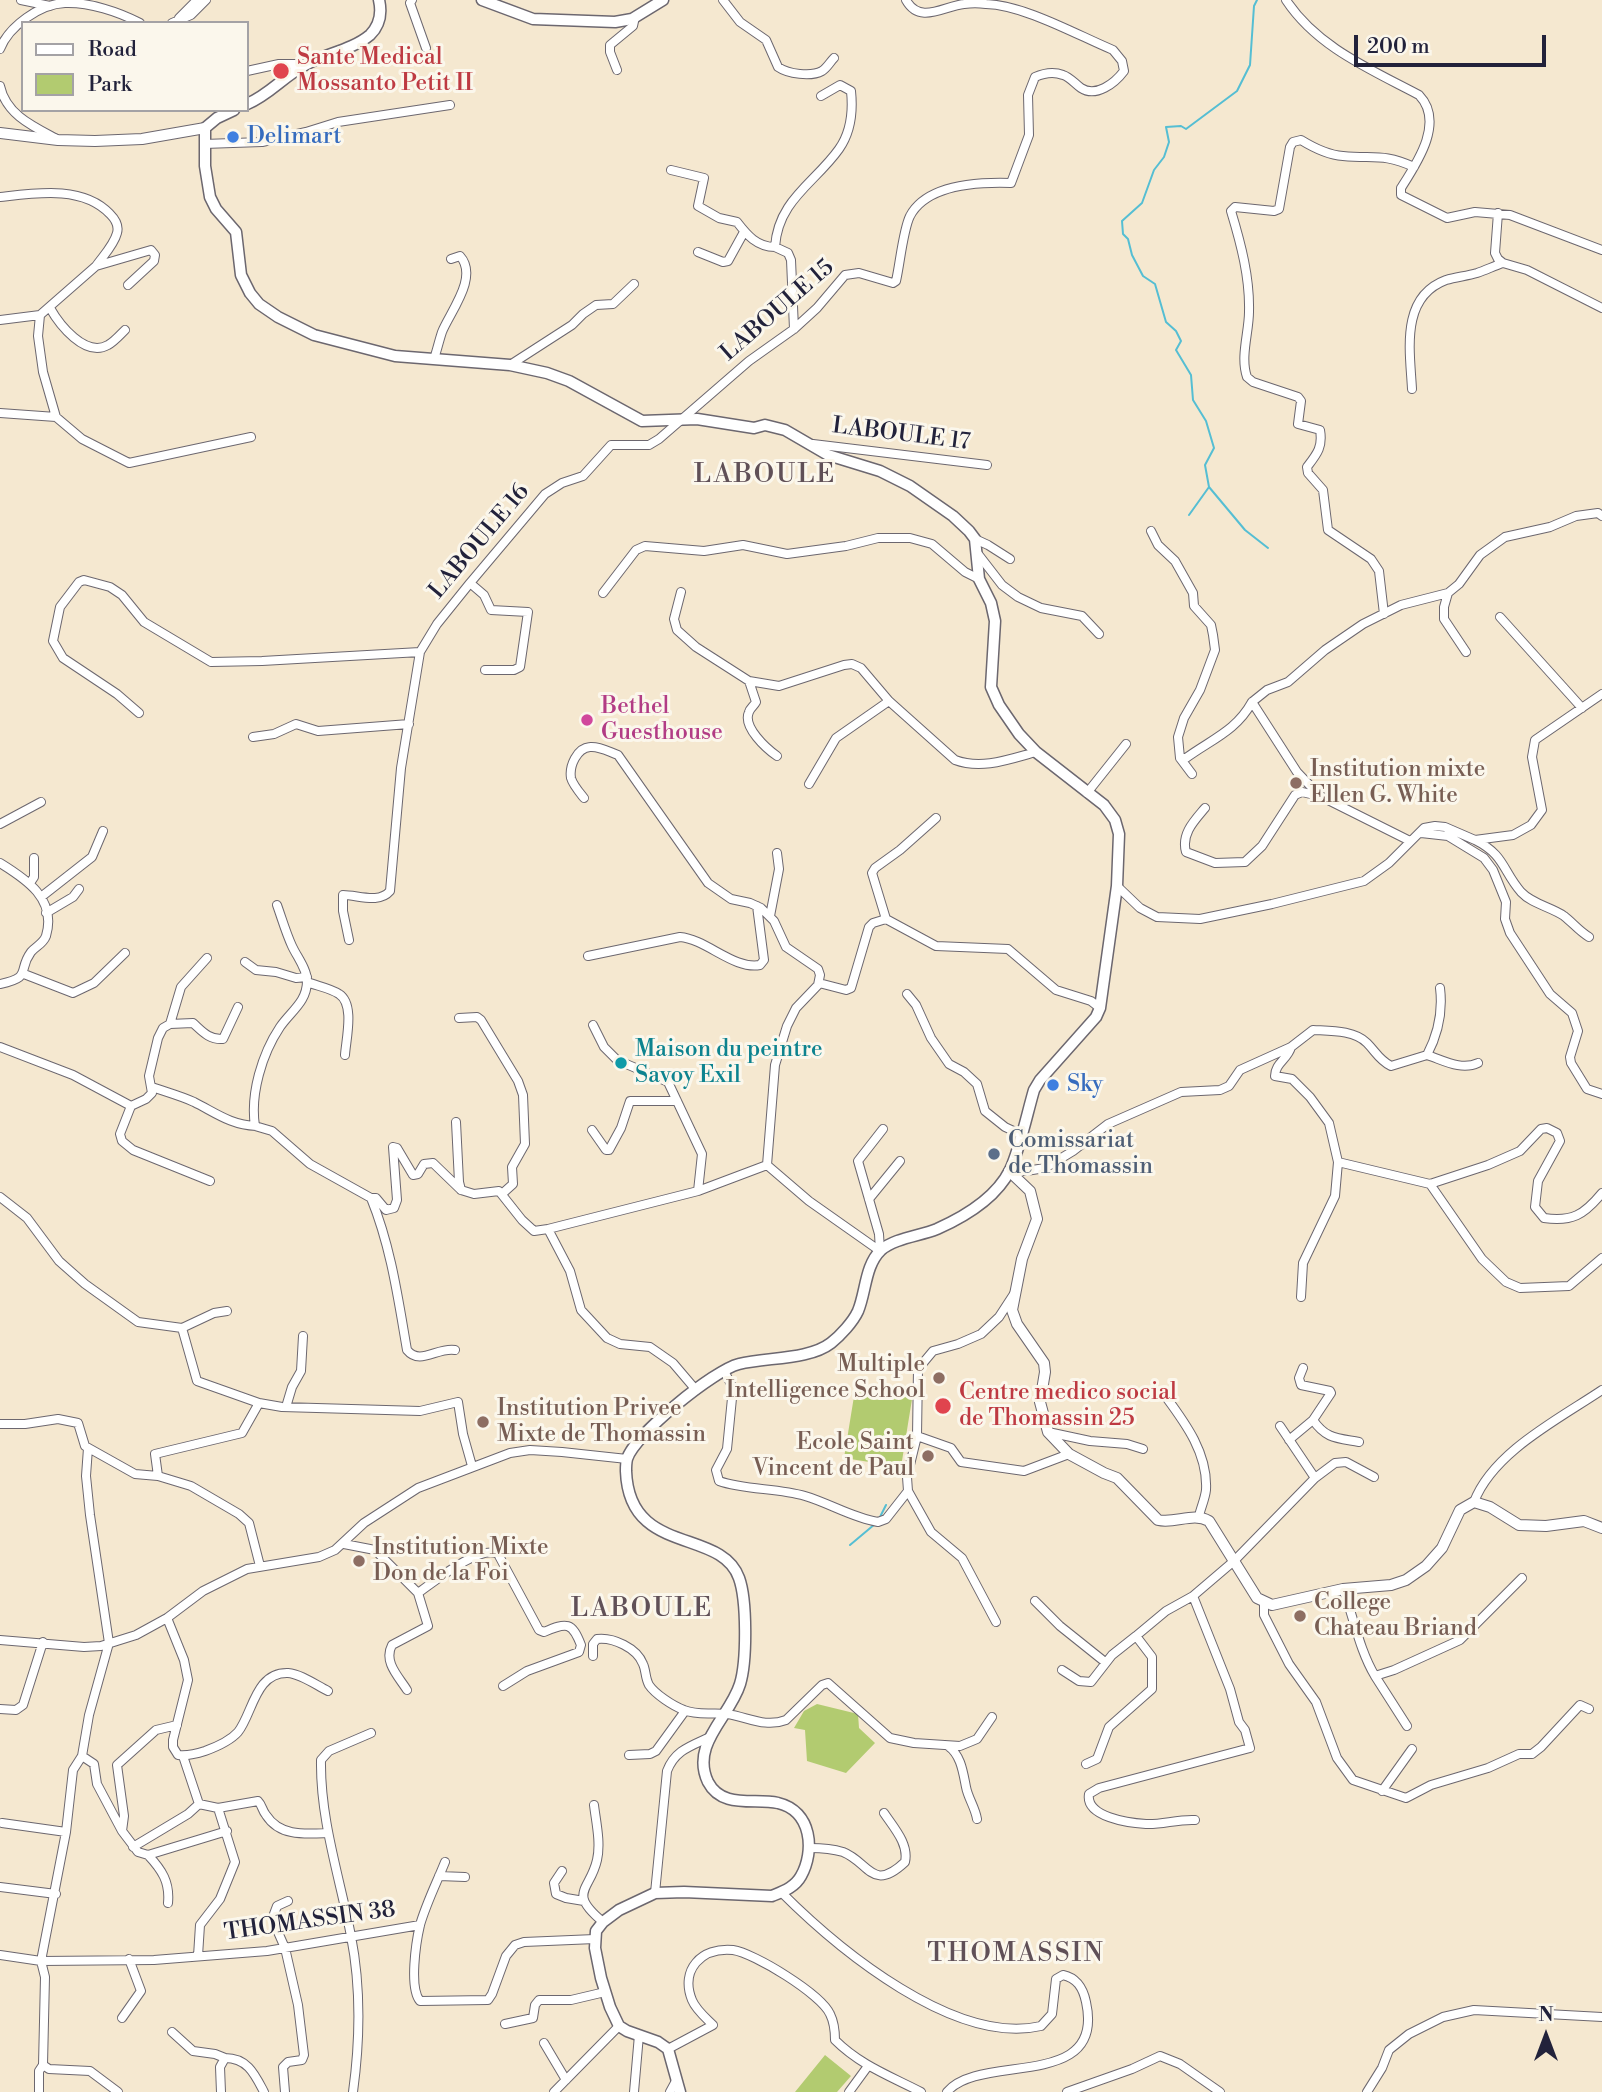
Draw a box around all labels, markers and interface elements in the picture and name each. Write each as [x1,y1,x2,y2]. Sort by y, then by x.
legend [21,21,248,112]
scale bar [1357,21,1550,65]
text: 200 m [1367,34,1430,60]
text: Road [88,37,137,63]
place label: Sante Medical Mossanto Petit II [297,44,473,98]
marker: Sante Medical Mossanto Petit II [271,61,291,81]
text: Park [88,72,132,98]
place label: Delimart [247,123,341,151]
marker: Delimart [225,129,241,145]
street label: LABOULE 15 [716,254,840,368]
street label: LABOULE 17 [830,413,972,457]
district label: LABOULE [695,460,835,492]
street label: LABOULE 16 [424,479,536,605]
place label: Bethel Guesthouse [601,693,723,747]
marker: Bethel Guesthouse [579,712,595,728]
place label: Institution mixte Ellen G. White [1310,756,1485,810]
marker: Institution mixte Ellen G. White [1288,775,1304,791]
place label: Maison du peintre Savoy Exil [635,1036,823,1090]
marker: Maison du peintre Savoy Exil [613,1055,629,1071]
place label: Sky [1067,1071,1103,1099]
marker: Sky [1045,1077,1061,1093]
place label: Comissariat de Thomassin [1008,1127,1153,1181]
marker: Comissariat de Thomassin [986,1146,1002,1162]
place label: Multiple Intelligence School [726,1351,925,1405]
marker: Multiple Intelligence School [931,1370,947,1386]
place label: Centre medico social de Thomassin 25 [959,1379,1177,1433]
place label: Institution Privee Mixte de Thomassin [497,1395,706,1449]
marker: Centre medico social de Thomassin 25 [933,1396,953,1416]
marker: Institution Privee Mixte de Thomassin [475,1414,491,1430]
place label: Ecole Saint Vincent de Paul [752,1429,914,1483]
marker: Ecole Saint Vincent de Paul [920,1448,936,1464]
place label: Institution Mixte Don de la Foi [373,1534,549,1588]
marker: Institution Mixte Don de la Foi [351,1553,367,1569]
place label: College Chateau Briand [1314,1589,1477,1643]
district label: LABOULE [572,1594,712,1626]
marker: College Chateau Briand [1292,1608,1308,1624]
street label: THOMASSIN 38 [223,1896,397,1948]
district label: THOMASSIN [928,1939,1104,1971]
north arrow [1511,2001,1581,2071]
text: N [1538,2003,1554,2027]

